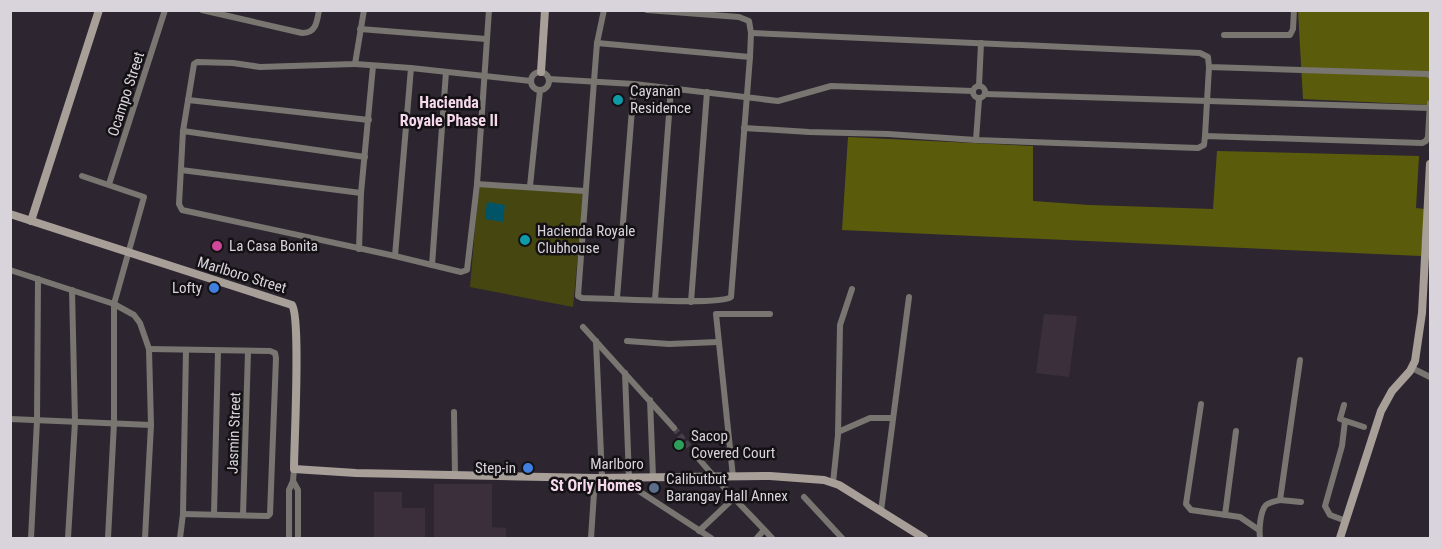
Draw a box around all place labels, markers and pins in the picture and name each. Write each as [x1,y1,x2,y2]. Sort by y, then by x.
place label: Cayanan Residence [630,82,691,117]
marker: Cayanan Residence [611,93,625,107]
place label: Hacienda Royale Clubhouse [537,222,635,257]
marker: Hacienda Royale Clubhouse [518,233,532,247]
place label: La Casa Bonita [229,237,318,255]
marker: La Casa Bonita [210,239,224,253]
place label: Lofty [172,279,202,297]
marker: Lofty [207,281,221,295]
place label: Sacop Covered Court [691,427,775,462]
marker: Sacop Covered Court [672,438,686,452]
place label: Step-in [475,459,516,477]
marker: Step-in [521,461,535,475]
place label: Calibutbut Barangay Hall Annex [666,470,788,505]
marker: Calibutbut Barangay Hall Annex [647,481,661,495]

